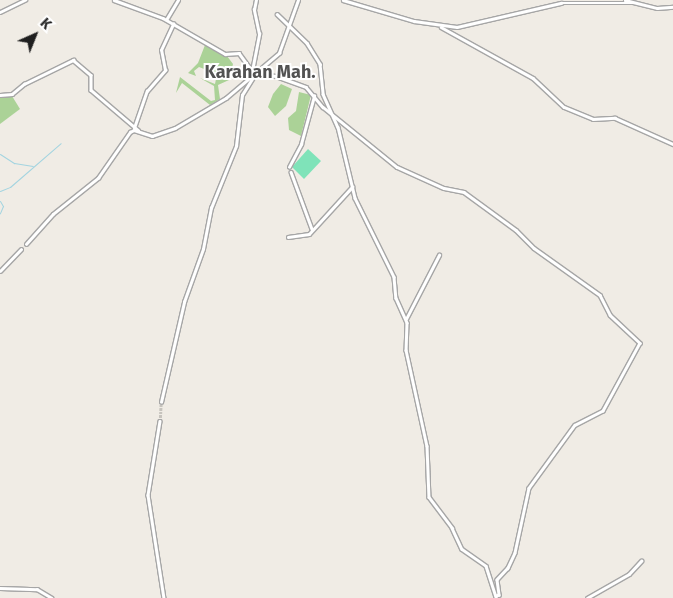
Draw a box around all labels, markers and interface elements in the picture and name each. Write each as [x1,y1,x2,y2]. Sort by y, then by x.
north arrow [10,10,60,60]
text: K [37,15,55,33]
district label: Karahan Mah. [204,61,316,83]

